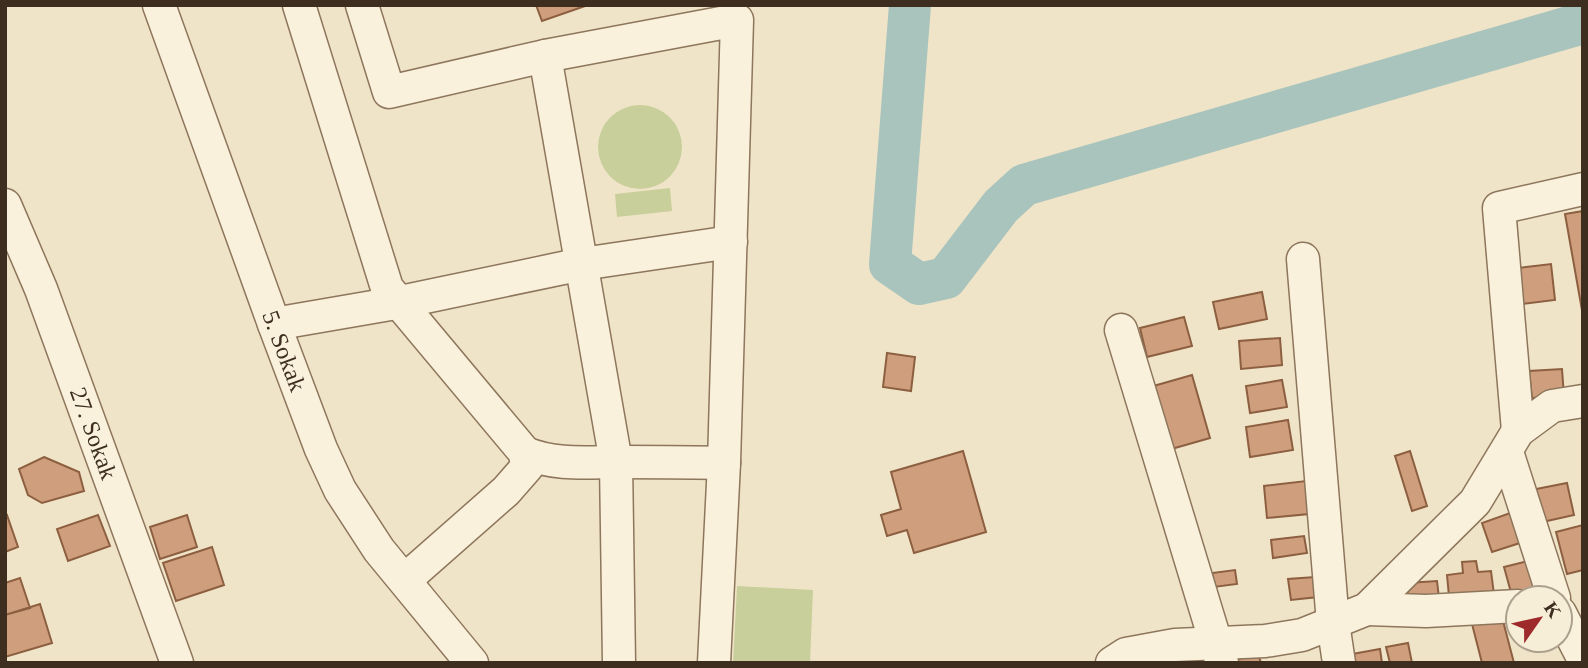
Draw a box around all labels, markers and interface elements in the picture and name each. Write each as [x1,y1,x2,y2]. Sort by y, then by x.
street label: 5. Sokak [257,307,311,395]
street label: 27. Sokak [65,384,122,483]
north arrow [1504,584,1574,654]
text: K [1540,598,1566,622]

